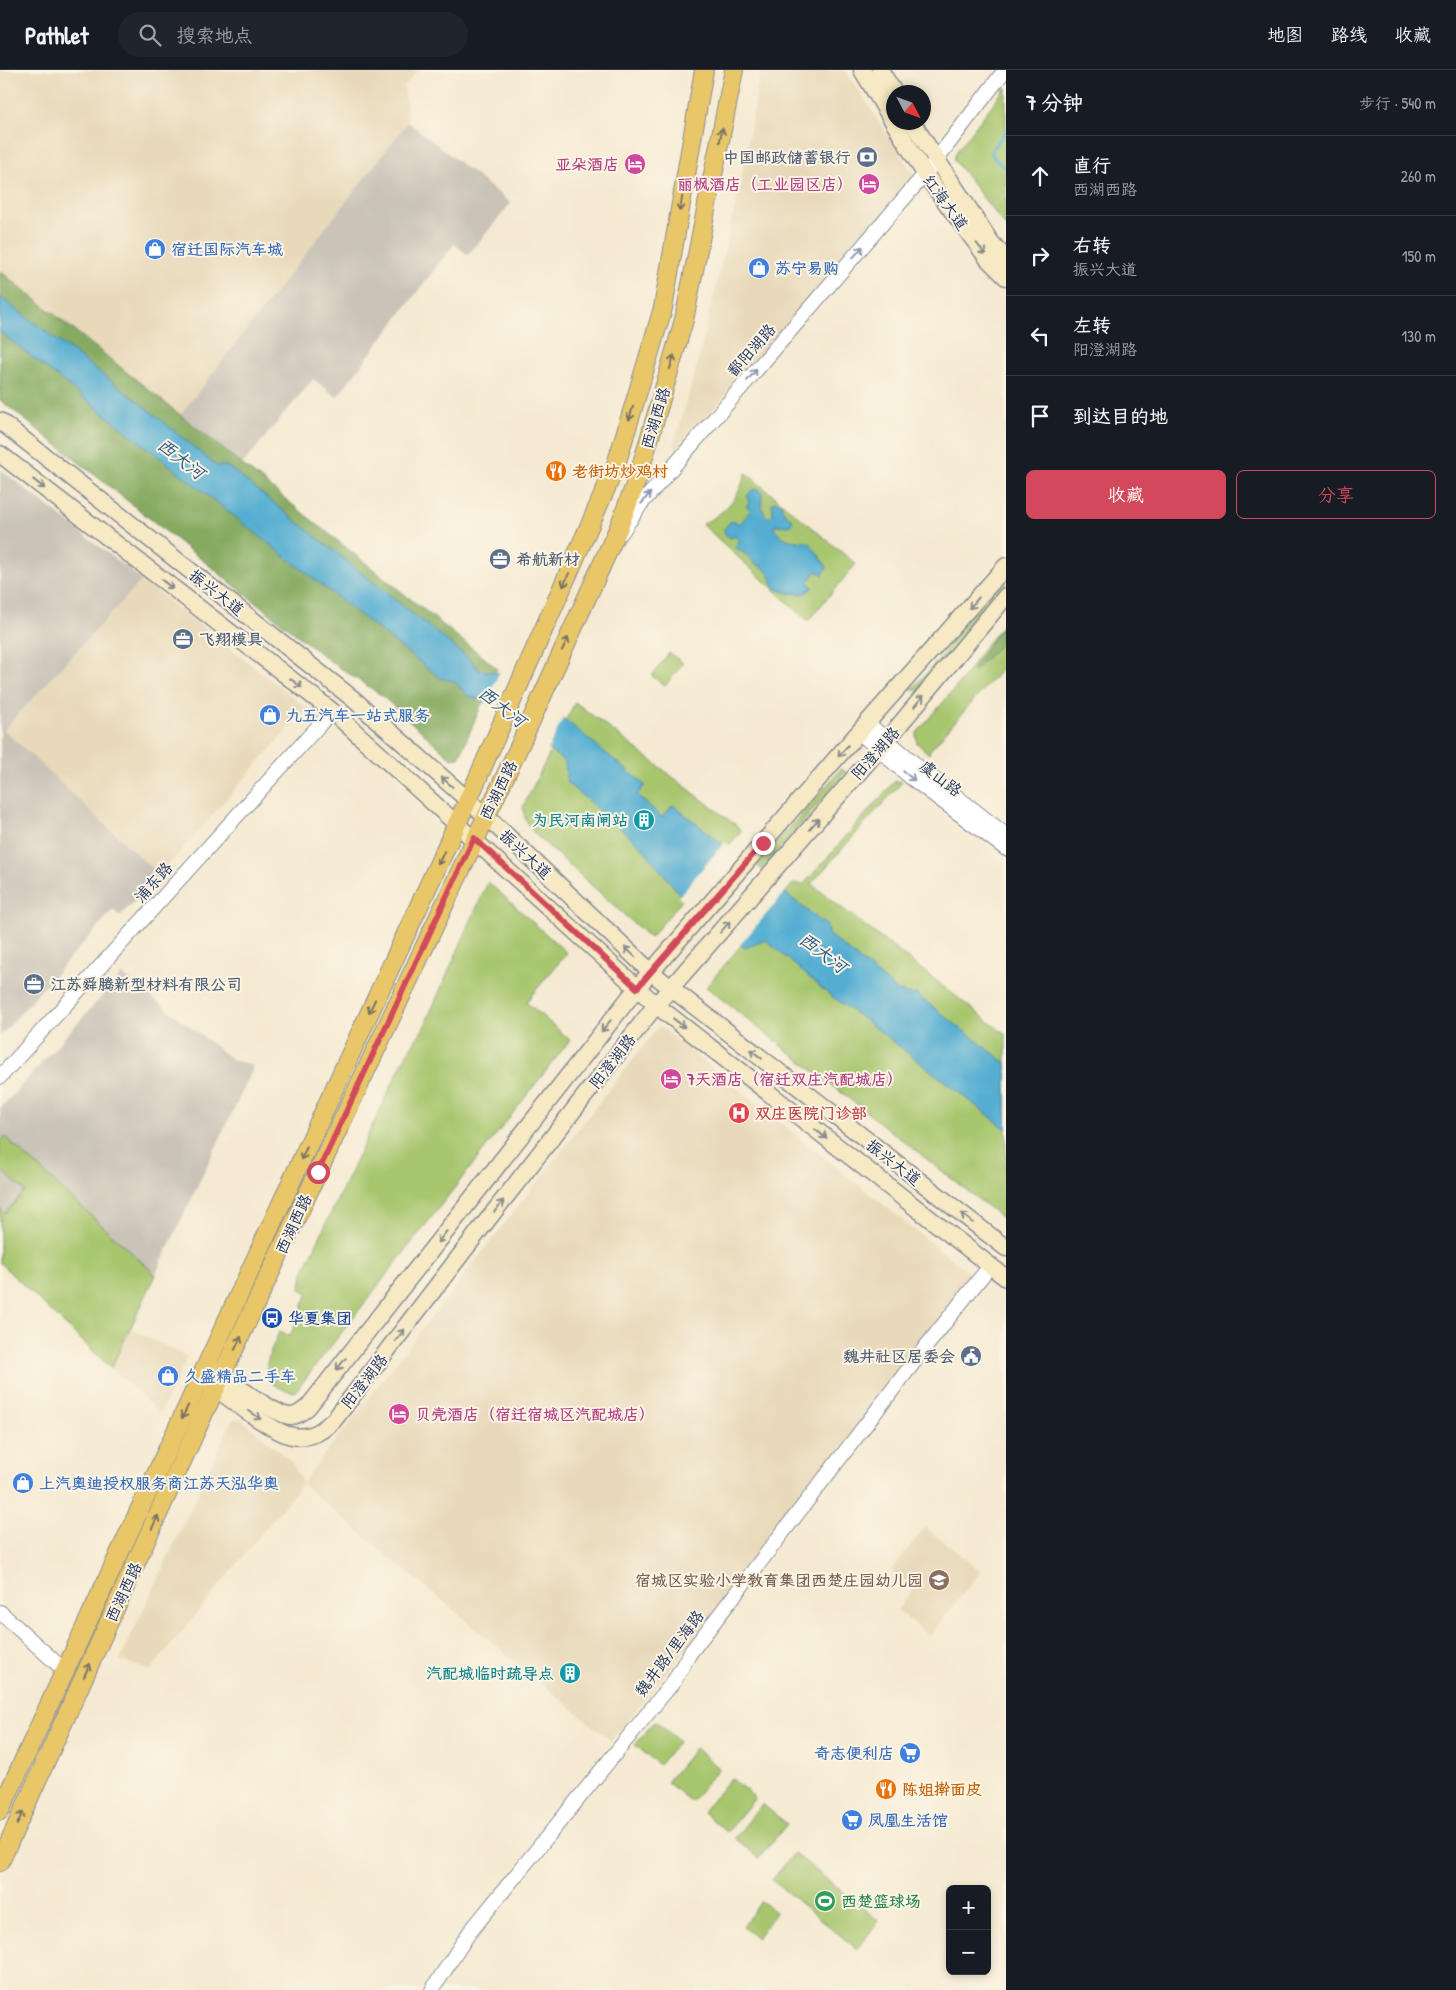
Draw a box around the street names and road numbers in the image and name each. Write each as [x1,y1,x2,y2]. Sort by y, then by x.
street label: 红海大道 [918,170,974,234]
street label: 鄱阳湖路 [722,319,780,381]
street label: 西湖西路 [635,384,675,452]
street label: 振兴大道 [185,564,249,620]
street label: 阳澄湖路 [846,722,904,784]
street label: 虞山路 [915,755,967,801]
street label: 西湖西路 [474,756,522,824]
street label: 振兴大道 [495,824,557,884]
street label: 浦东路 [129,857,177,907]
street label: 阳澄湖路 [584,1029,640,1093]
street label: 振兴大道 [862,1134,926,1190]
street label: 西湖西路 [270,1190,316,1258]
street label: 阳澄湖路 [336,1349,392,1413]
street label: 西湖西路 [100,1558,146,1626]
street label: 魏井路/里海路 [629,1605,709,1701]

